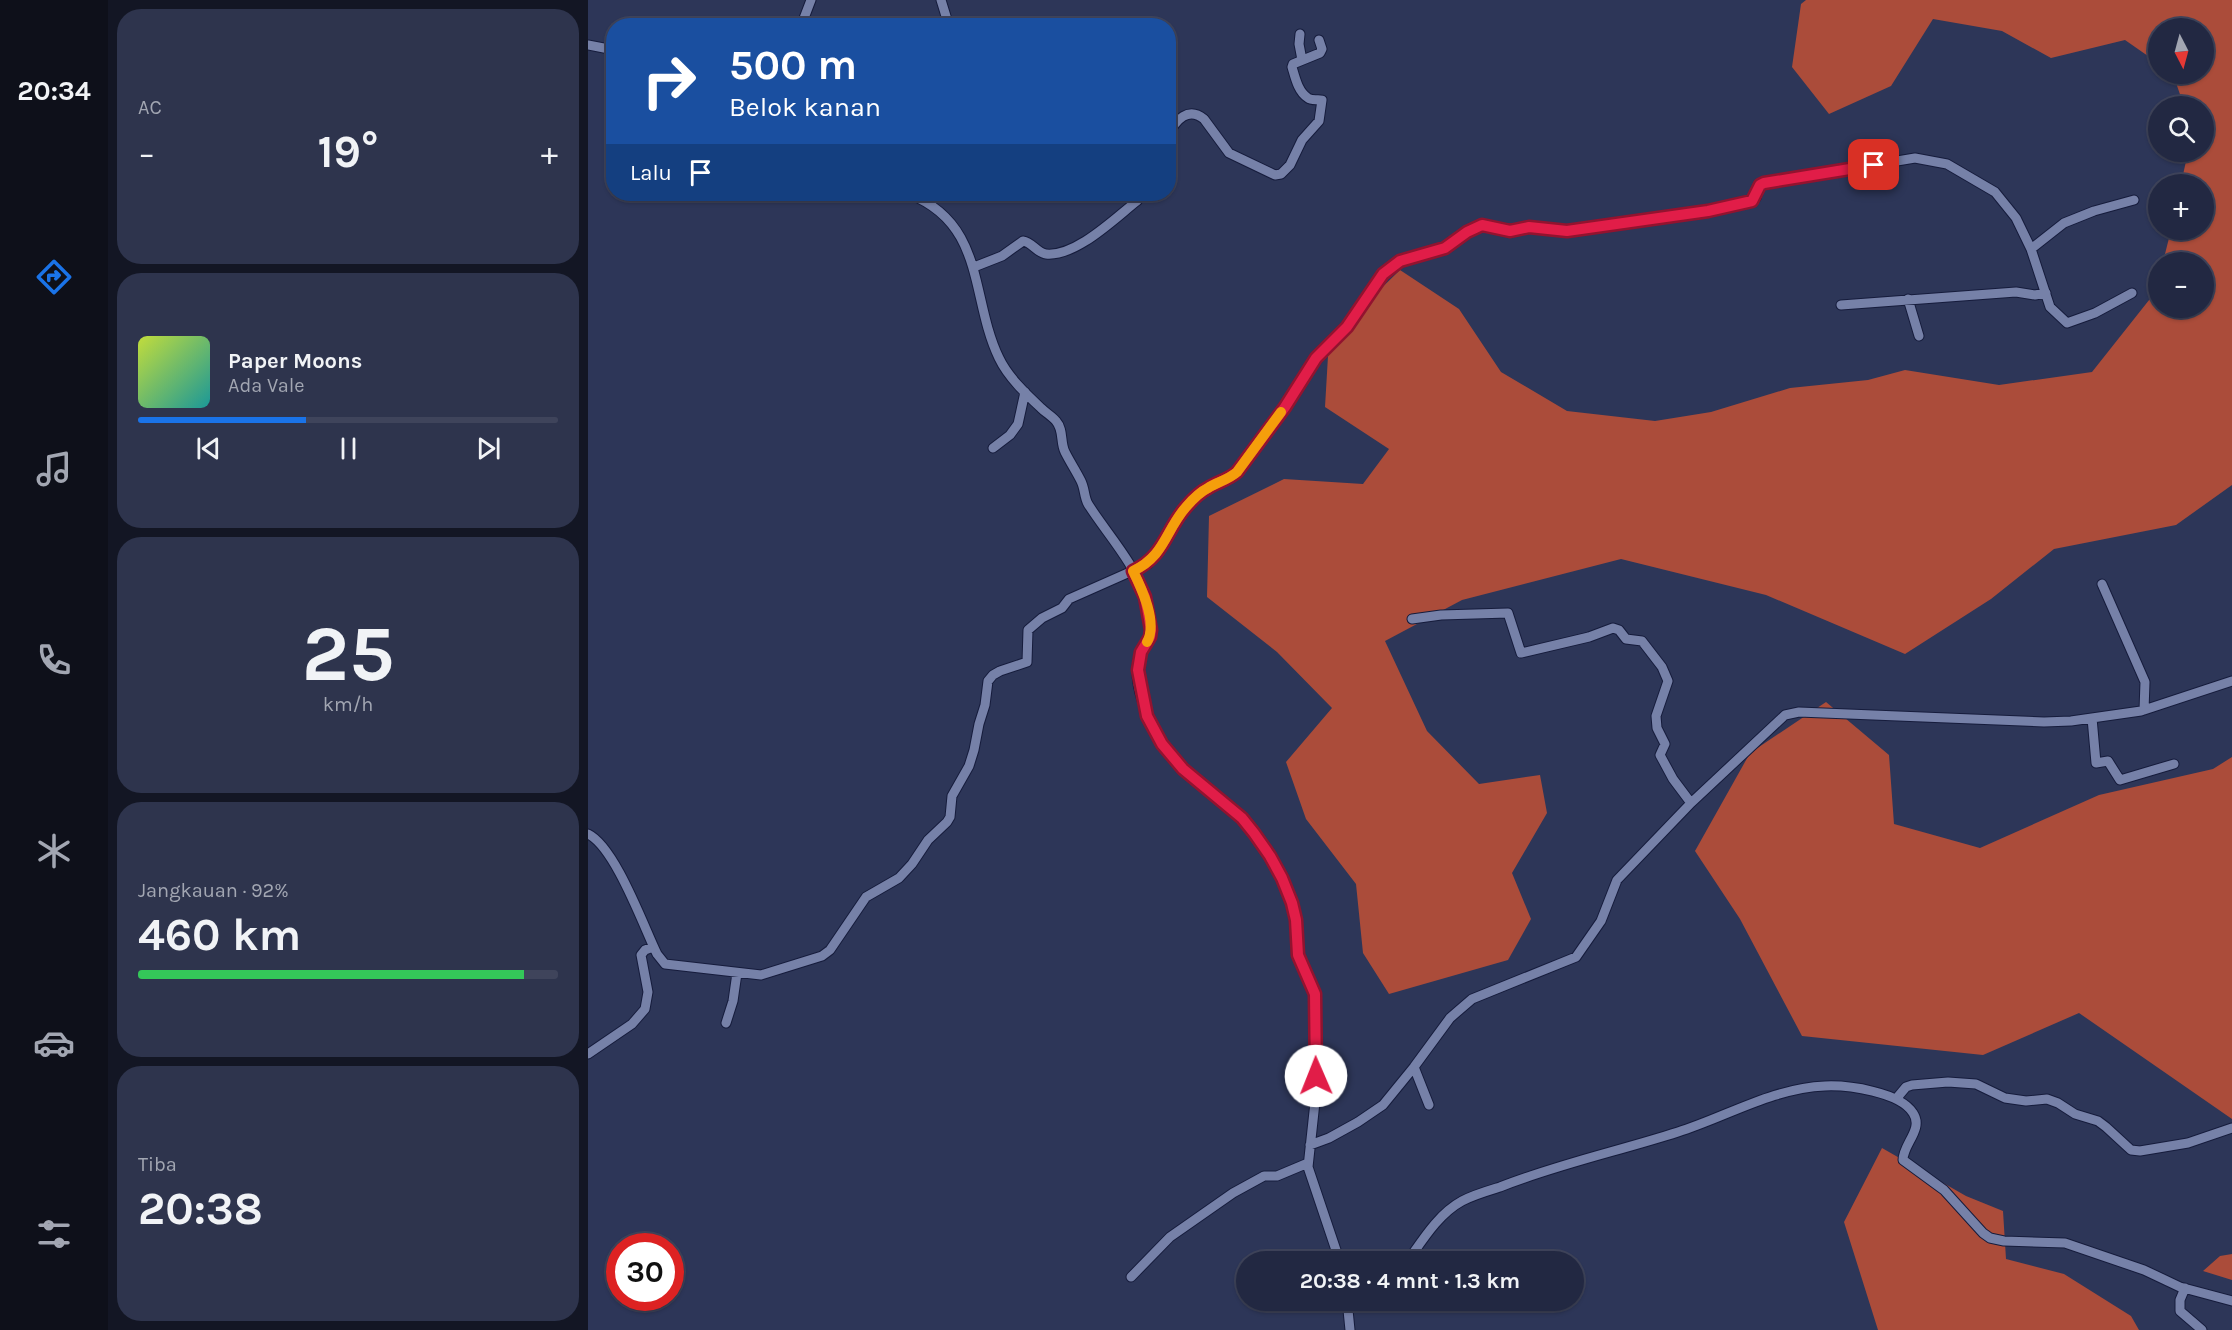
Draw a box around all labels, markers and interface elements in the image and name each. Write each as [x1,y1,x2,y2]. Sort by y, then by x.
north arrow [2148,18,2214,84]
map controls [2148,18,2214,318]
text: 500 m [729,40,857,90]
icon: right [630,42,708,120]
text: 20:34 [17,75,91,107]
text: Belok kanan [729,91,881,123]
text: AC [138,96,162,119]
button: search [2148,96,2214,162]
text: 19° [318,126,378,178]
text: − [138,134,155,172]
text: + [541,134,558,172]
pin [1848,139,1899,190]
icon: arrive [1857,148,1890,181]
icon: arrive [684,156,717,189]
text: Lalu [630,160,672,186]
button: + [2148,174,2214,240]
button: − [2148,252,2214,318]
icon: directions [33,256,75,298]
text: Paper Moons [228,348,362,374]
text: Ada Vale [228,374,305,397]
icon: previous [192,432,225,465]
icon: pause [332,432,365,465]
icon: next [472,432,505,465]
icon: music [33,448,75,490]
text: 25 [302,608,394,700]
icon: phone [33,639,75,681]
text: km/h [323,693,373,716]
icon: climate [33,830,75,872]
text: Jangkauan · 92% [138,879,289,902]
text: 460 km [138,909,301,961]
icon: car [33,1022,75,1064]
position arrow [1284,1044,1348,1108]
text: Tiba [138,1153,177,1176]
text: 20:38 [138,1183,263,1235]
icon: filters [33,1213,75,1255]
speed limit sign: 30 [606,1233,684,1311]
text: 20:38 · 4 mnt · 1.3 km [1300,1268,1520,1294]

